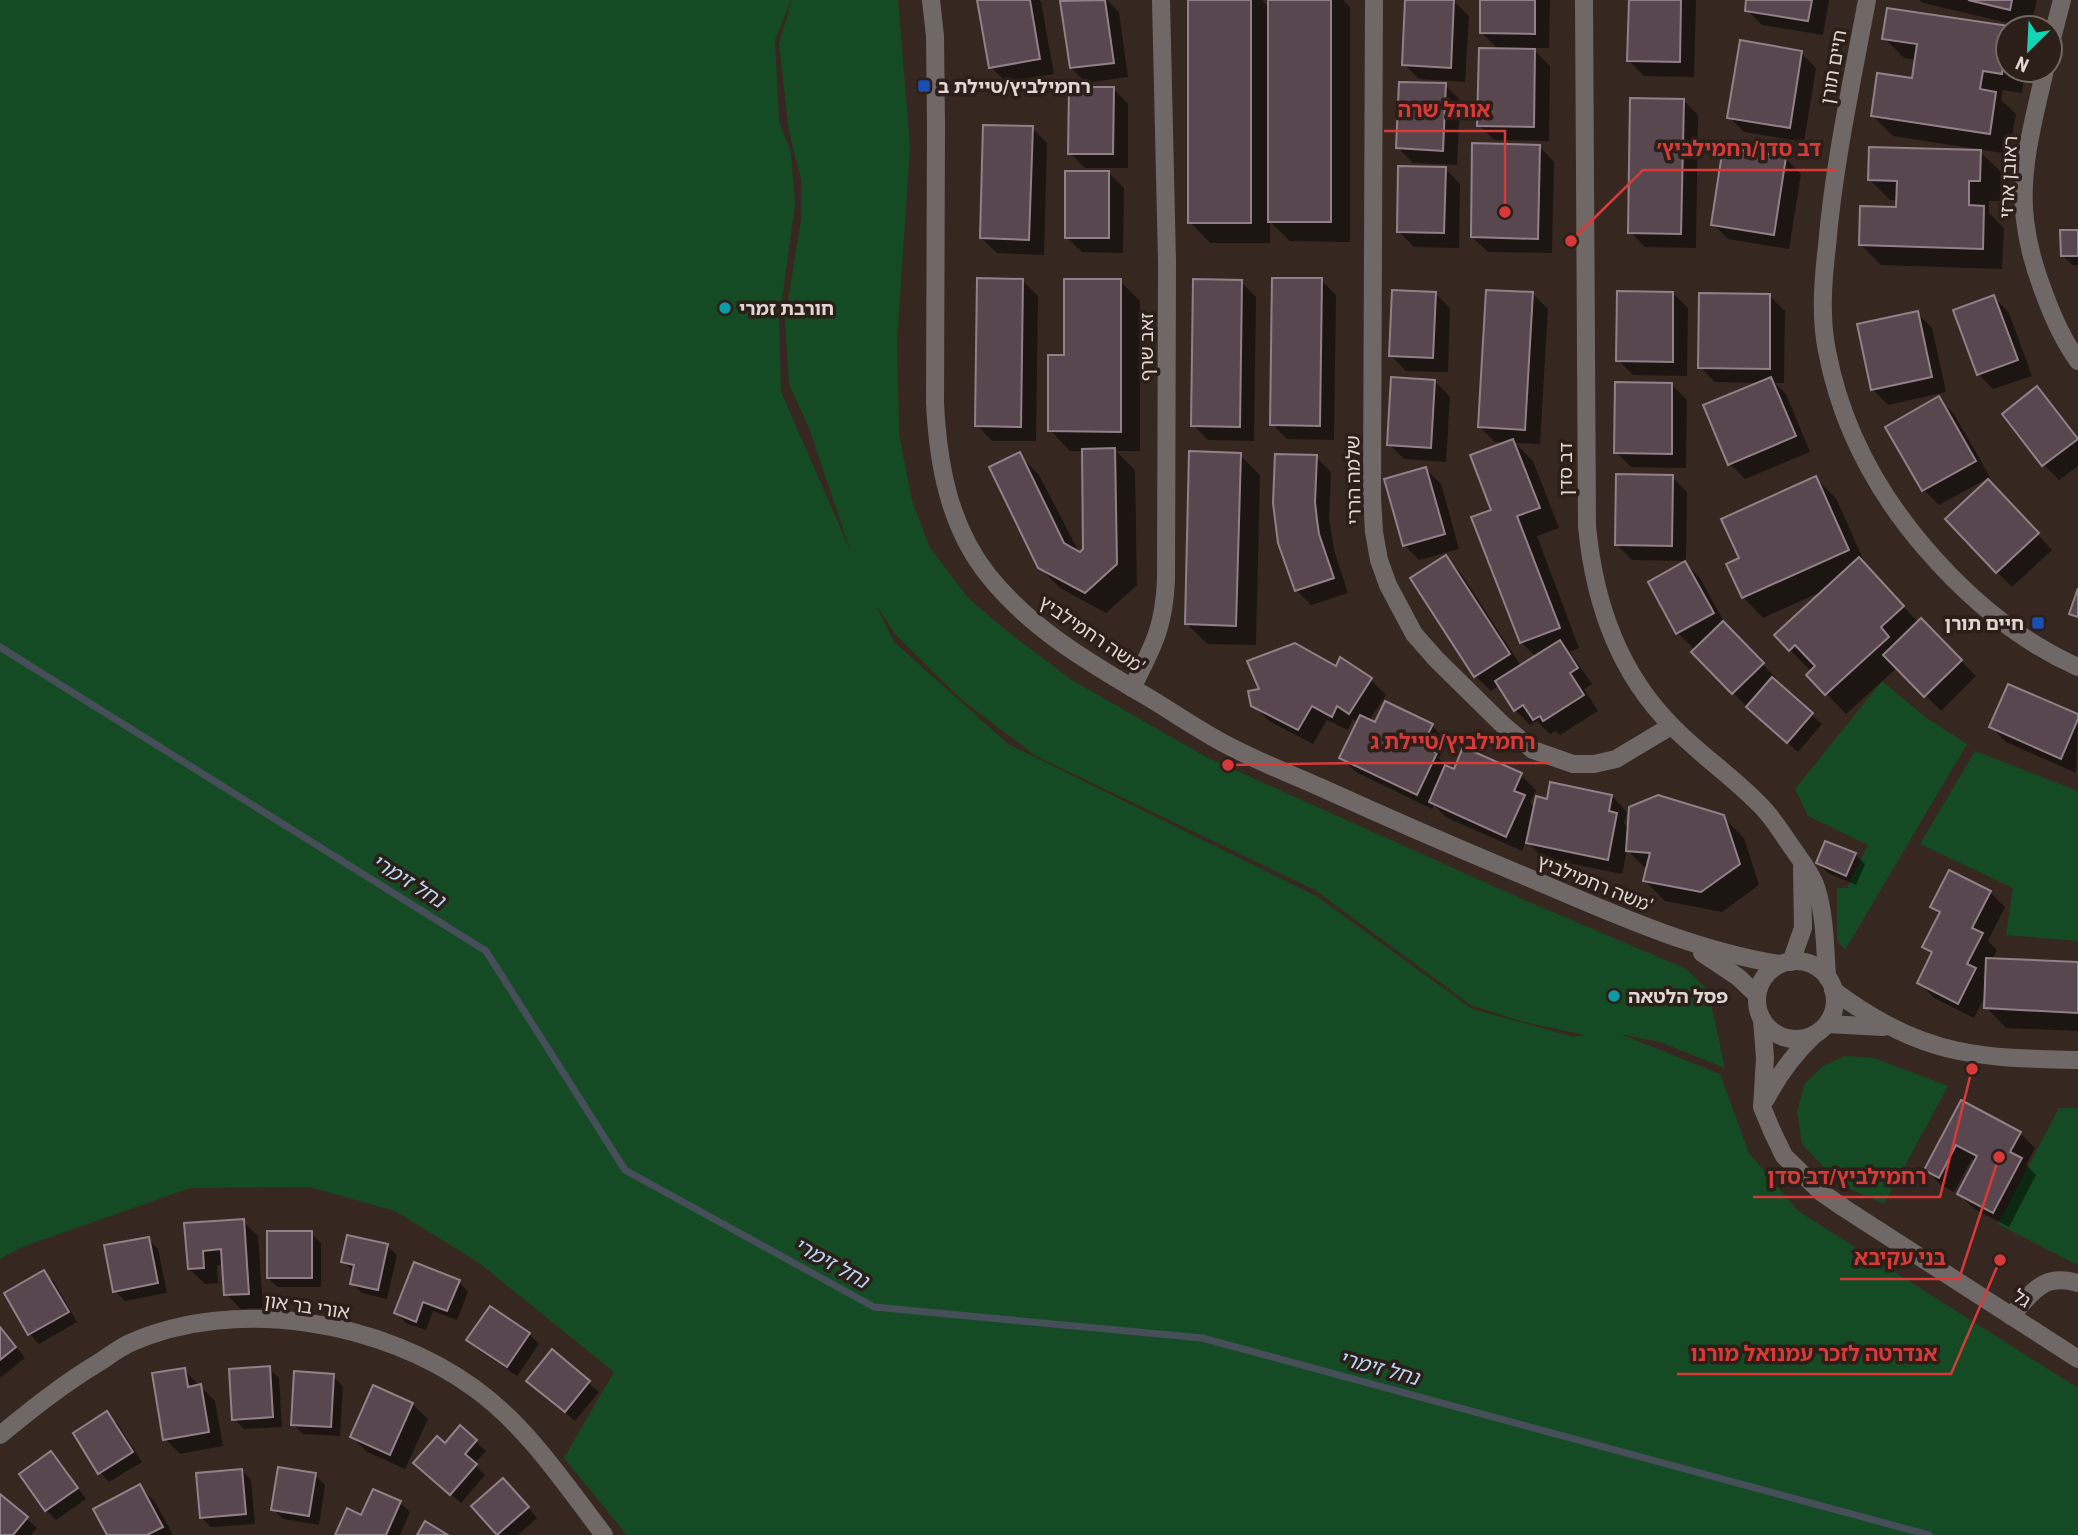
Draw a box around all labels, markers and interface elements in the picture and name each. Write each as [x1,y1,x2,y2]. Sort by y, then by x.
north arrow [1994,14,2064,84]
street label: חיים תורן [1816,28,1851,106]
text: N [2012,51,2032,77]
place label: רחמילביץ/טיילת ב [938,75,1091,98]
marker: רחמילביץ/טיילת ב [916,78,932,94]
callout: אוהל שרה [1384,89,1505,131]
text: אוהל שרה [1397,98,1491,122]
callout: דב סדן/רחמילביץ׳ [1643,128,1835,170]
street label: ראובן ארזי [1995,135,2022,219]
text: דב סדן/רחמילביץ׳ [1657,137,1821,161]
place label: חורבת זמרי [739,297,834,320]
marker: חורבת זמרי [717,300,733,316]
street label: זאב שרף [1135,313,1158,381]
street label: שלמה הררי [1341,435,1366,525]
street label: דב סדן [1554,442,1577,496]
street label: משה רחמילביץ' [1035,591,1149,678]
place label: חיים תורן [1944,612,2024,635]
marker: חיים תורן [2030,615,2046,631]
callout: רחמילביץ/טיילת ג [1357,721,1550,763]
text: רחמילביץ/טיילת ג [1370,730,1536,754]
water label: נחל זימרי [367,849,451,914]
street label: משה רחמילביץ' [1534,850,1656,917]
place label: פסל הלטאה [1628,985,1728,1008]
marker: פסל הלטאה [1606,988,1622,1004]
callout: רחמילביץ/דב סדן [1753,1155,1940,1197]
text: רחמילביץ/דב סדן [1767,1165,1927,1189]
water label: נחל זימרי [789,1233,874,1294]
callout: בני עקיבא [1840,1237,1959,1279]
text: בני עקיבא [1854,1246,1946,1270]
street label: גל [2008,1284,2035,1313]
street label: אורי בר און [263,1289,351,1324]
callout: אנדרטה לזכר עמנואל מורנו [1677,1332,1951,1374]
text: אנדרטה לזכר עמנואל מורנו [1691,1342,1937,1366]
water label: נחל זימרי [1336,1346,1423,1391]

